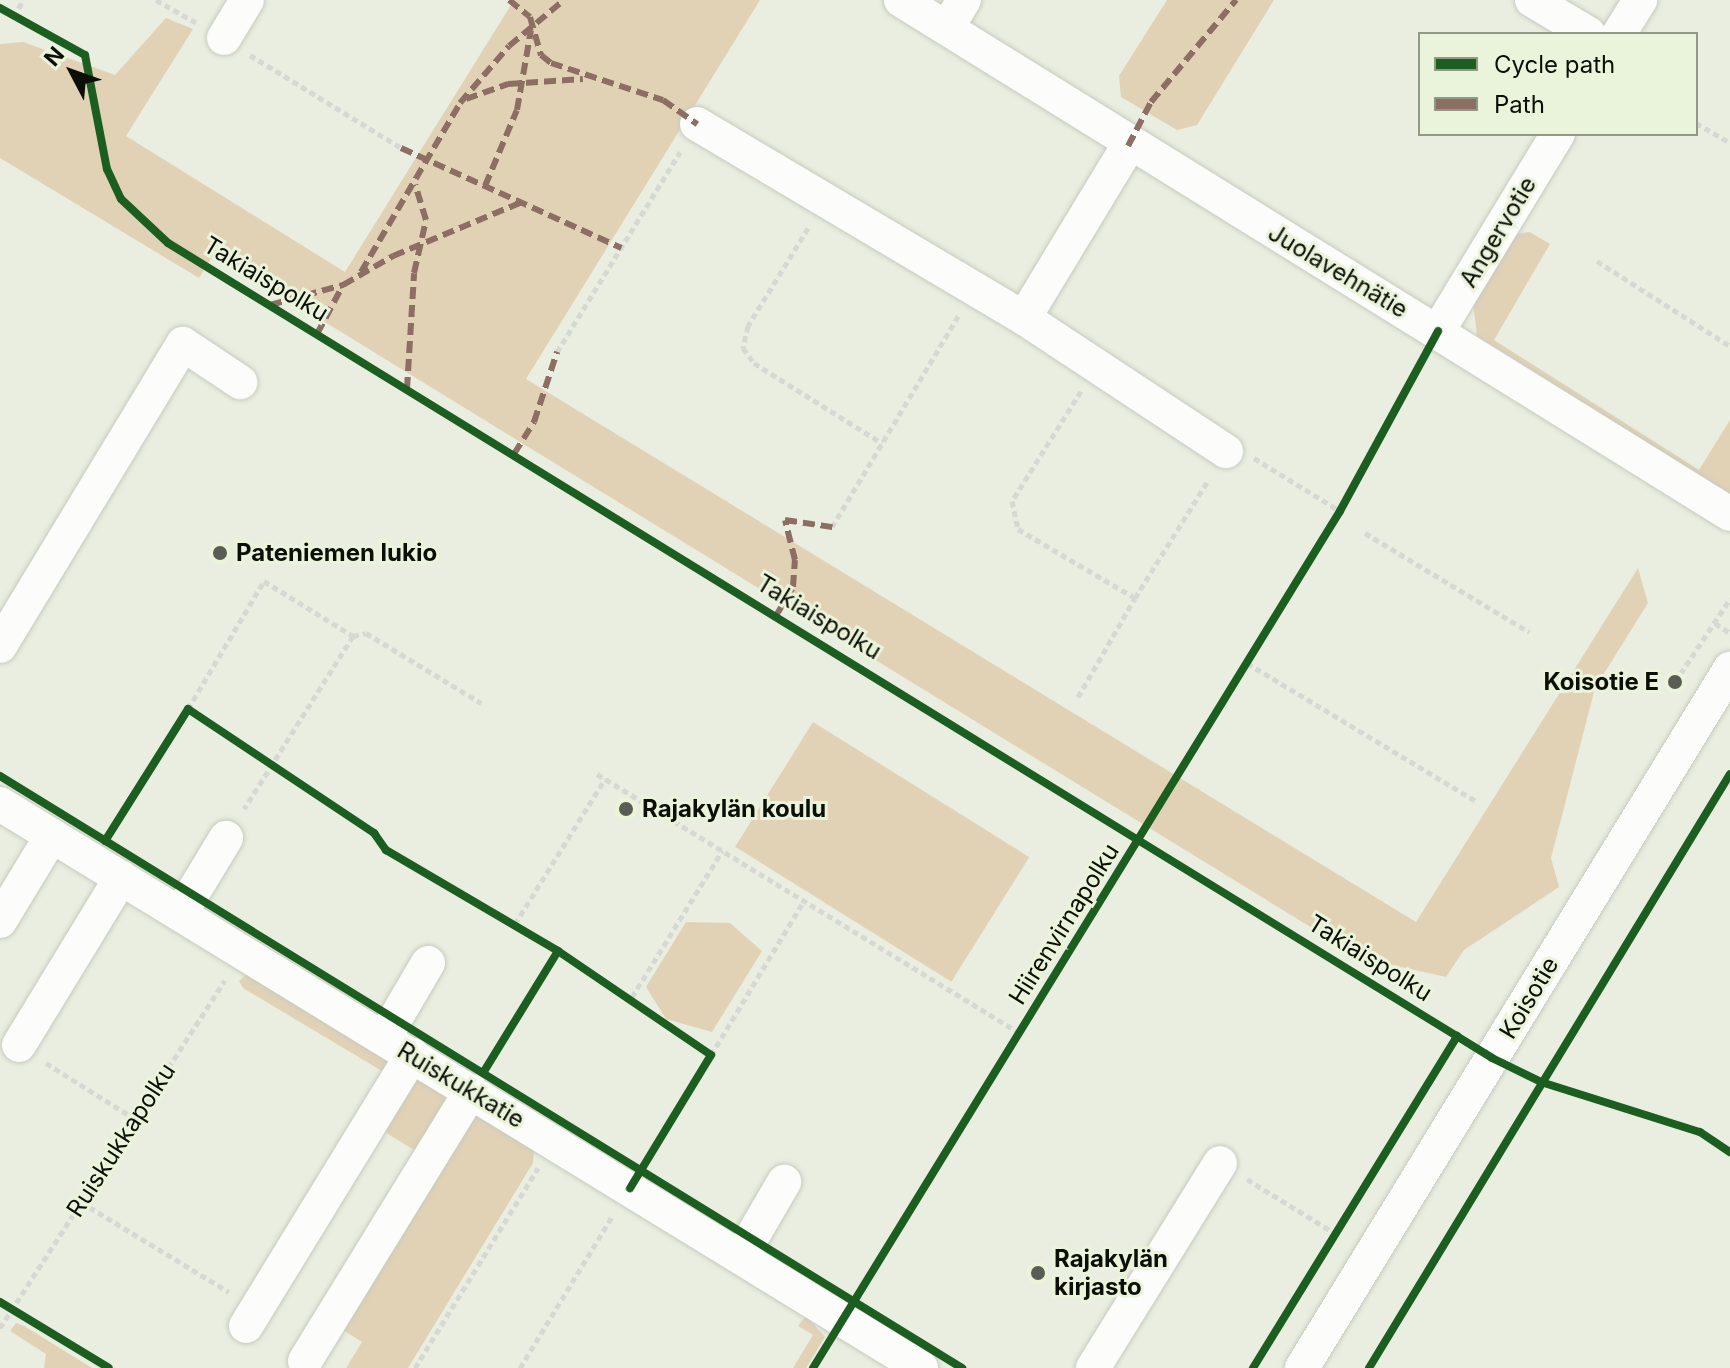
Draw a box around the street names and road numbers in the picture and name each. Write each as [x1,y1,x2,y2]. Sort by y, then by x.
street label: Angervotie [1454,171,1542,293]
street label: Juolavehnätie [1263,218,1413,324]
street label: Takiaispolku [198,230,334,328]
street label: Takiaispolku [751,568,887,666]
street label: Hiirenvirnapolku [1003,838,1125,1010]
street label: Takiaispolku [1303,909,1437,1007]
street label: Koisotie [1493,952,1565,1044]
street label: Ruiskukkatie [392,1036,530,1134]
street label: Ruiskukkapolku [61,1058,181,1222]

